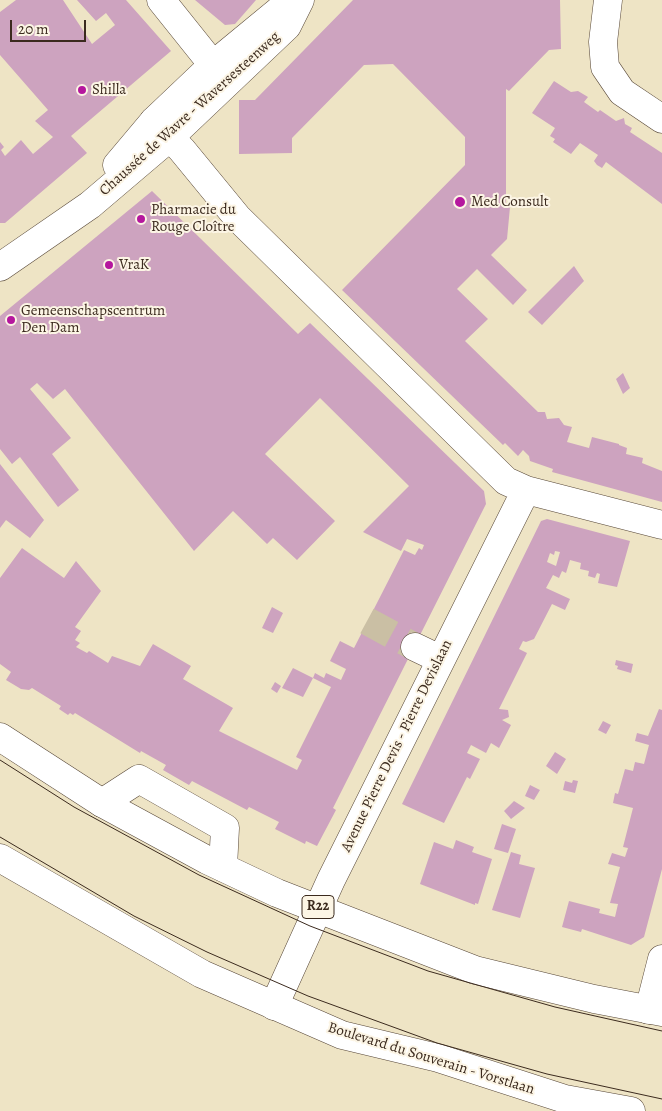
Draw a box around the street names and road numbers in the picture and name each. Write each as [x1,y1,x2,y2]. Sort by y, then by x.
street label: Chaussée de Wavre - Waversesteenweg [96,28,284,200]
street label: Avenue Pierre Devis - Pierre Devislaan [338,637,456,855]
road number: R22 [302,896,334,919]
street label: Boulevard du Souverain - Vorstlaan [326,1019,536,1099]

